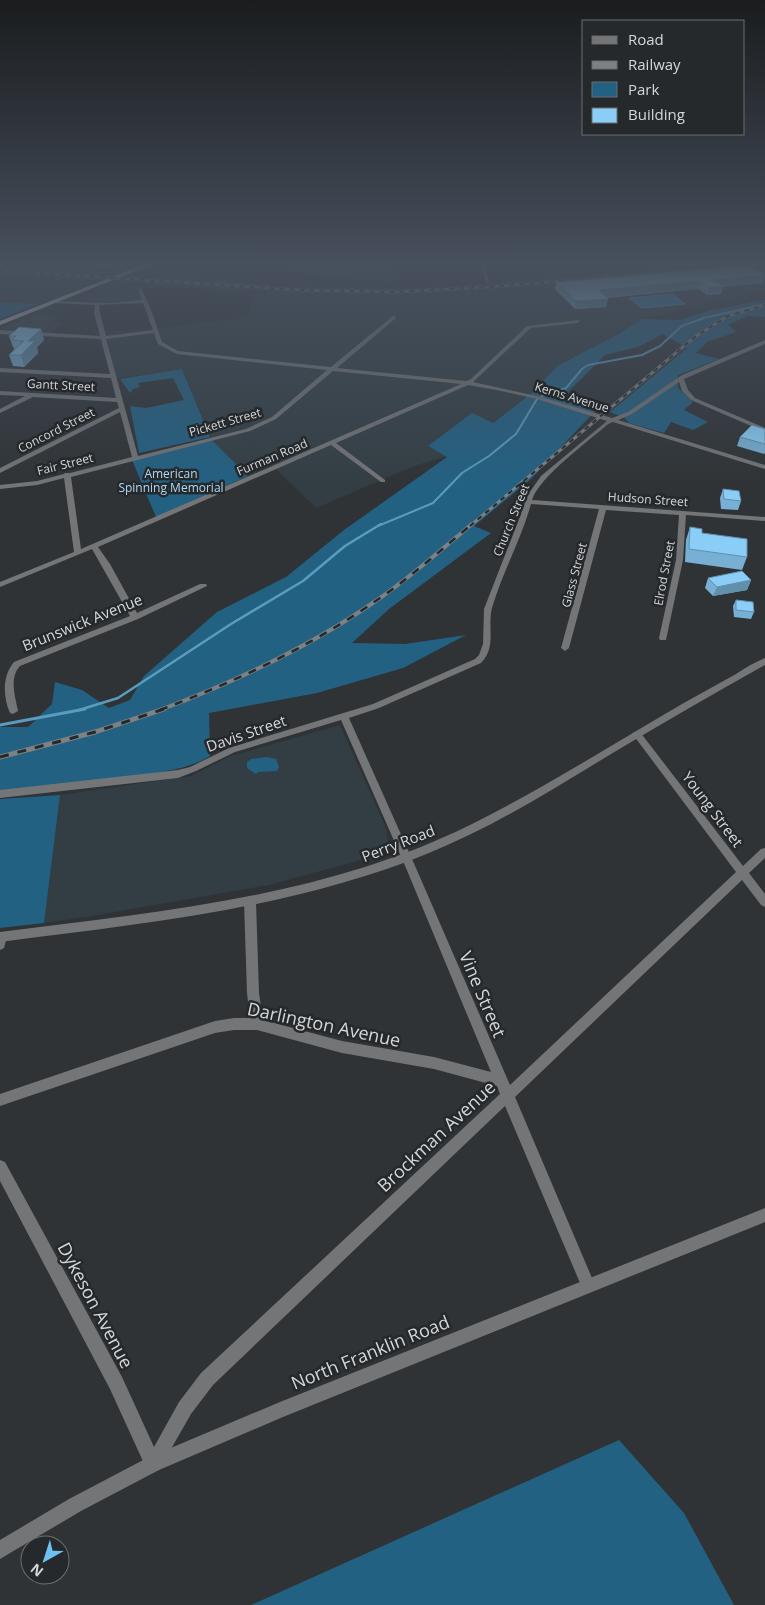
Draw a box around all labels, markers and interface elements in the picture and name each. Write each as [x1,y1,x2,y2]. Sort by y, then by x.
legend [582,20,745,135]
text: Road [628,29,664,49]
text: Railway [628,54,681,74]
text: Park [628,79,659,99]
text: Building [628,104,685,124]
street label: Gantt Street [27,375,95,395]
street label: Kerns Avenue [533,378,612,416]
street label: Concord Street [15,403,97,457]
street label: Pickett Street [187,404,263,440]
street label: Furman Road [234,434,310,480]
street label: Fair Street [35,449,95,479]
park label: American Spinning Memorial [118,465,224,496]
street label: Church Street [489,481,533,559]
street label: Hudson Street [607,488,689,510]
street label: Elrod Street [649,539,679,607]
street label: Glass Street [557,541,591,609]
street label: Brunswick Avenue [19,589,145,655]
street label: Davis Street [203,710,289,756]
street label: Young Street [678,767,748,851]
street label: Perry Road [359,820,437,866]
street label: Vine Street [454,947,512,1041]
street label: Darlington Avenue [245,996,403,1052]
street label: Brockman Avenue [372,1075,500,1197]
street label: Dykeson Avenue [53,1238,139,1372]
street label: North Franklin Road [287,1309,453,1395]
north arrow [20,1535,70,1585]
text: N [26,1560,47,1581]

